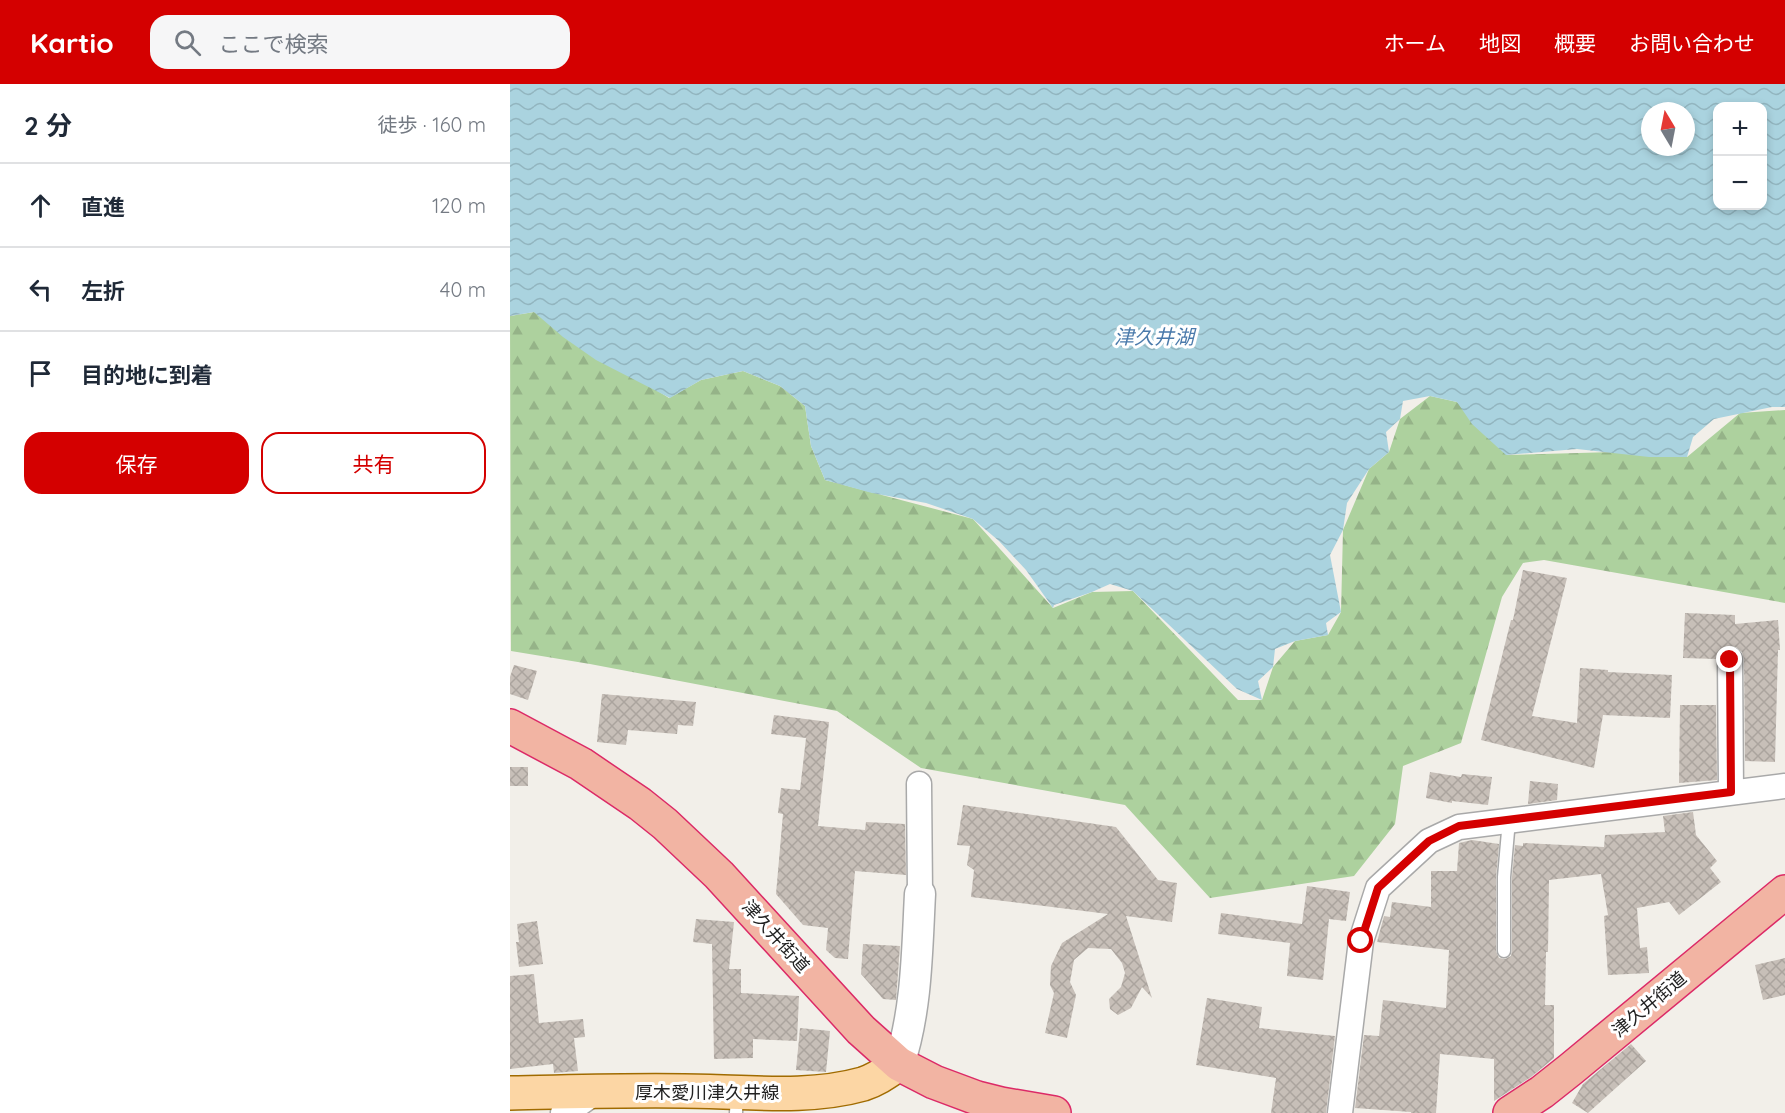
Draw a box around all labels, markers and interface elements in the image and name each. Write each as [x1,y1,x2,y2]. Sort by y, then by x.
search box [150,15,570,69]
text: Kartio [30,25,114,60]
icon: search [171,26,204,59]
text: ここで検索 [219,30,329,58]
text: ホーム [1384,30,1446,56]
text: 地図 [1479,30,1521,56]
text: 概要 [1554,30,1596,56]
text: お問い合わせ [1629,30,1755,56]
north arrow [1641,102,1695,156]
map controls [1713,102,1767,210]
button: + [1713,102,1767,156]
text: 2 分 [24,109,72,142]
text: 徒歩 · 160 m [377,112,486,137]
button: − [1713,156,1767,210]
icon: ahead [24,189,57,222]
text: 直進 [81,193,125,221]
text: 120 m [432,193,486,218]
icon: left [24,273,57,306]
text: 左折 [81,277,125,305]
text: 40 m [440,277,486,302]
water label: 津久井湖 [1114,324,1197,349]
icon: arrive [24,357,57,390]
text: 目的地に到着 [81,361,213,389]
button: 保存 [24,432,249,494]
button: 共有 [261,432,486,494]
route end [1716,646,1742,672]
street label: 津久井街道 [737,895,815,977]
route start [1347,927,1373,953]
street label: 津久井街道 [1607,966,1691,1042]
street label: 厚木愛川津久井線 [635,1081,779,1104]

